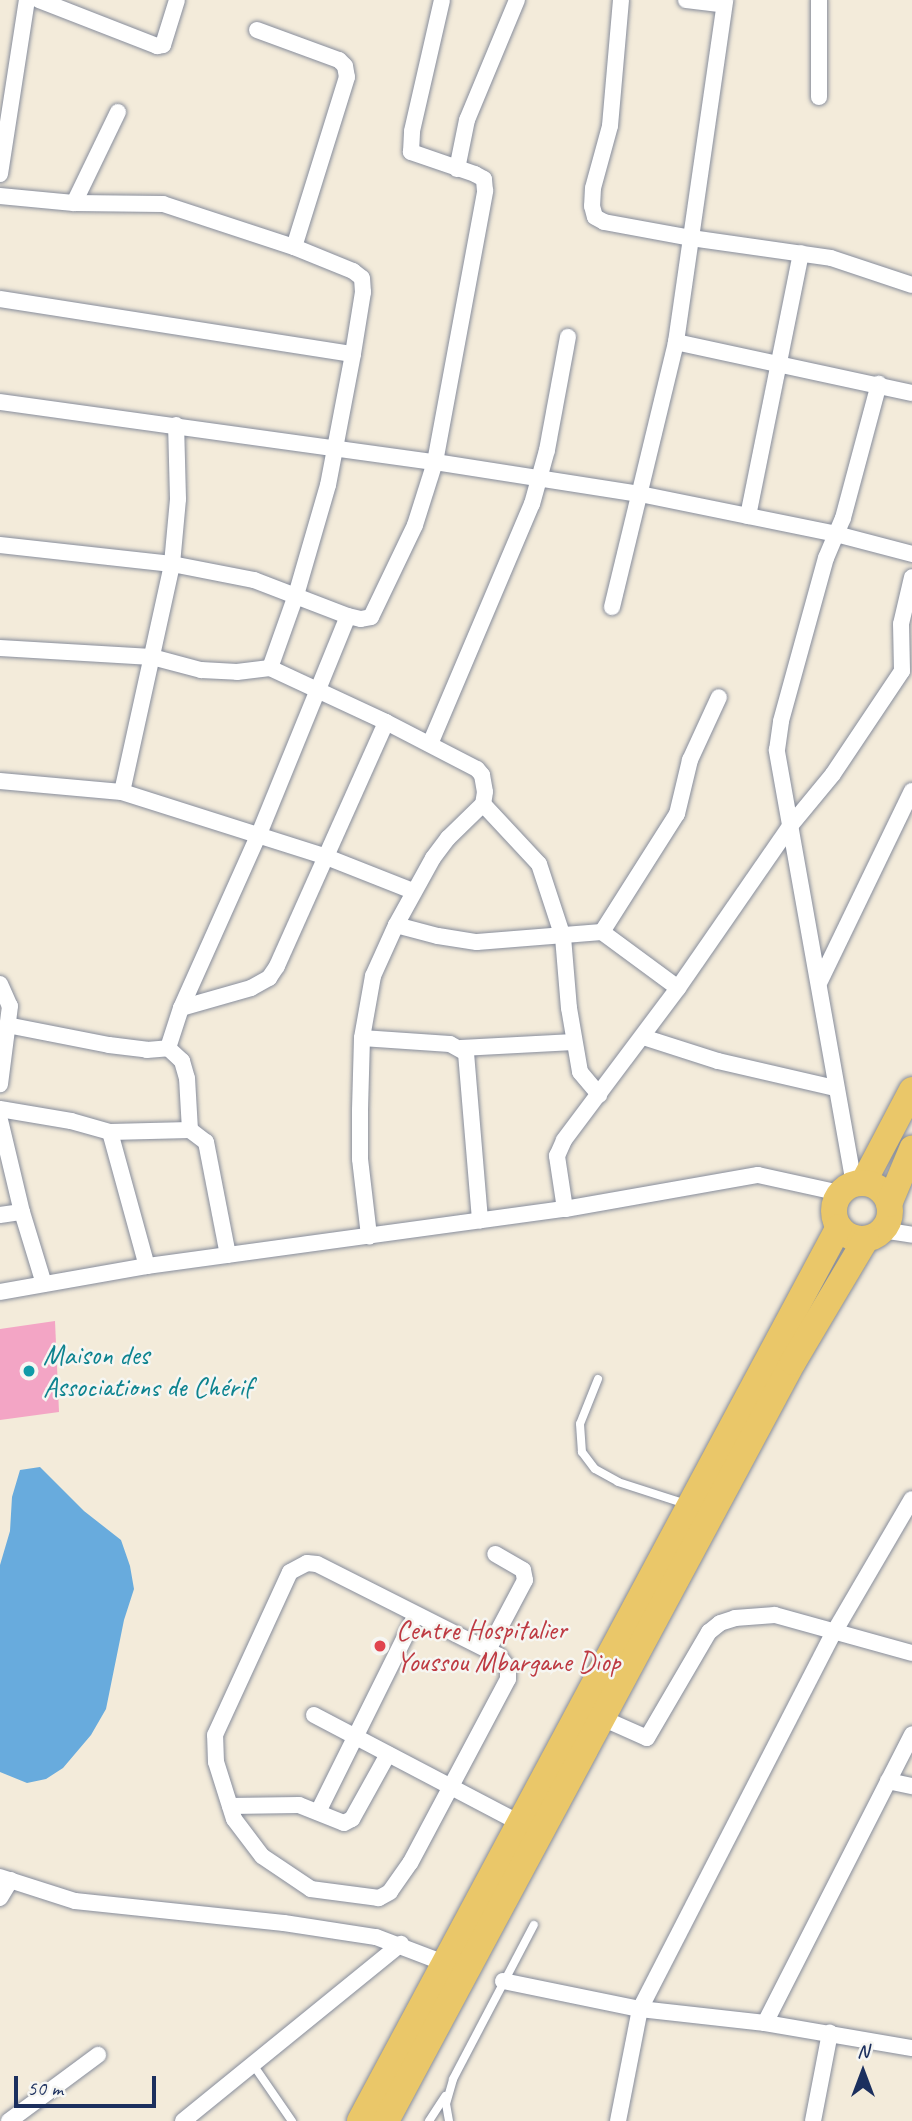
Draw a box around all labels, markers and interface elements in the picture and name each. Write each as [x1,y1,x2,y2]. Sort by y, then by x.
place label: Maison des Associations de Chérif [43,1338,252,1404]
marker: Maison des Associations de Chérif [21,1363,37,1379]
place label: Centre Hospitalier Youssou Mbargane Diop [396,1613,621,1679]
marker: Centre Hospitalier Youssou Mbargane Diop [370,1636,390,1656]
north arrow [828,2037,898,2107]
text: N [857,2039,869,2063]
scale bar [18,2062,159,2106]
text: 50 m [27,2075,63,2101]

